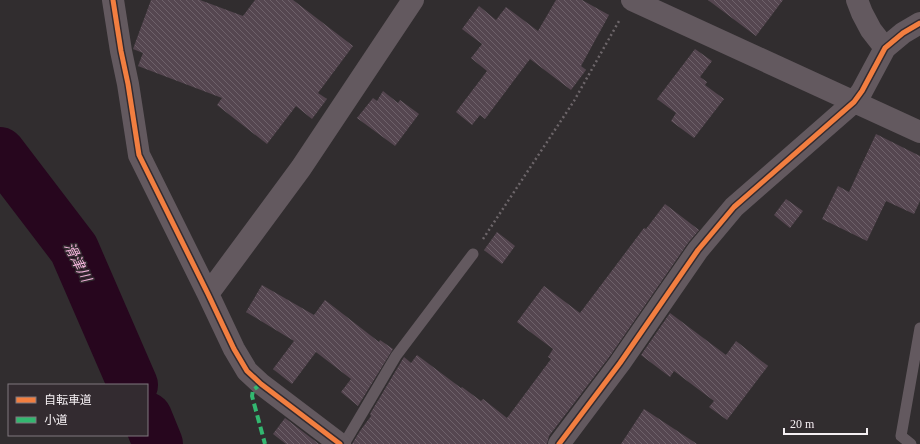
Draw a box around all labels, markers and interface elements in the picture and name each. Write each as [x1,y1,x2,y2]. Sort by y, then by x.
water label: 滑津川 [61,240,95,286]
legend [8,384,148,436]
text: 自転車道 [44,393,92,407]
scale bar [784,410,867,436]
text: 小道 [44,413,68,427]
text: 20 m [790,417,815,431]

